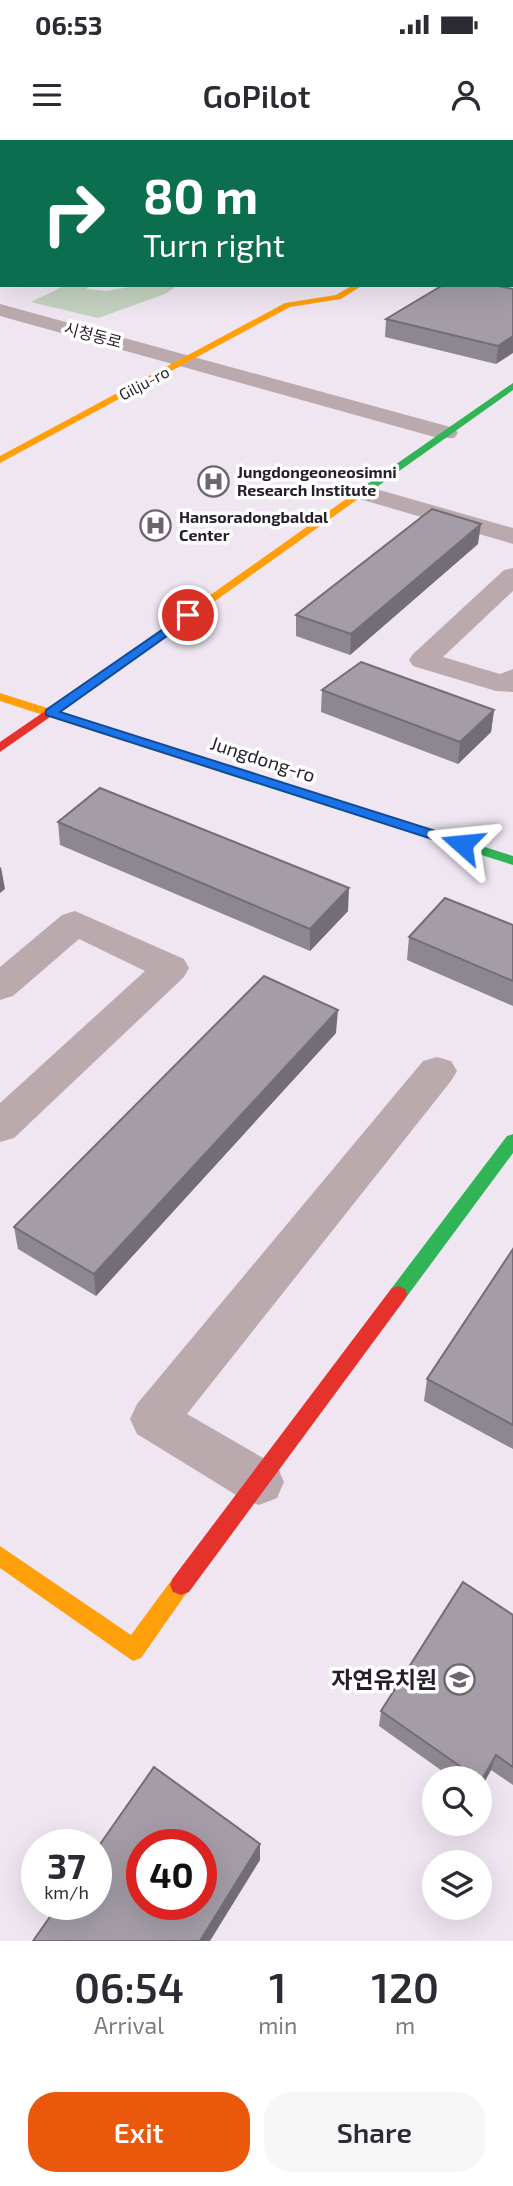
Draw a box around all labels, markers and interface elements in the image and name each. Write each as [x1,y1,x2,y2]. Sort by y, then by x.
text: 06:53 [35,9,103,40]
icon: menu [28,76,66,114]
text: GoPilot [202,76,311,114]
icon: person [447,76,485,114]
text: 80 m [143,165,258,224]
icon: right [28,168,119,259]
text: Turn right [143,225,285,263]
street label: 시청동로 [62,318,124,351]
street label: Gilju-ro [115,361,173,405]
place label: Jungdongeoneosimni Research Institute [237,462,397,499]
hospital icon: Jungdongeoneosimni Research Institute [197,464,231,498]
place label: Hansoradongbaldal Center [179,507,329,544]
hospital icon: Hansoradongbaldal Center [139,509,173,543]
pin [158,585,218,645]
icon: arrive [169,596,207,634]
street label: Jungdong-ro [208,731,318,786]
position arrow [425,807,499,881]
school or university icon: 자연유치원 [443,1663,477,1697]
place label: 자연유치원 [331,1665,437,1693]
map controls [422,1766,492,1920]
button: search [422,1766,492,1836]
speed limit sign: 40 [126,1829,217,1920]
text: 37 [47,1844,86,1886]
button: layers [422,1850,492,1920]
text: km/h [44,1881,89,1903]
text: 06:54 [74,1961,184,2011]
text: 1 [269,1961,287,2011]
text: 120 [371,1961,439,2011]
text: Arrival [94,2011,164,2039]
text: min [258,2011,297,2039]
text: m [395,2011,415,2039]
button: Exit [28,2092,250,2172]
button: Share [264,2092,485,2172]

